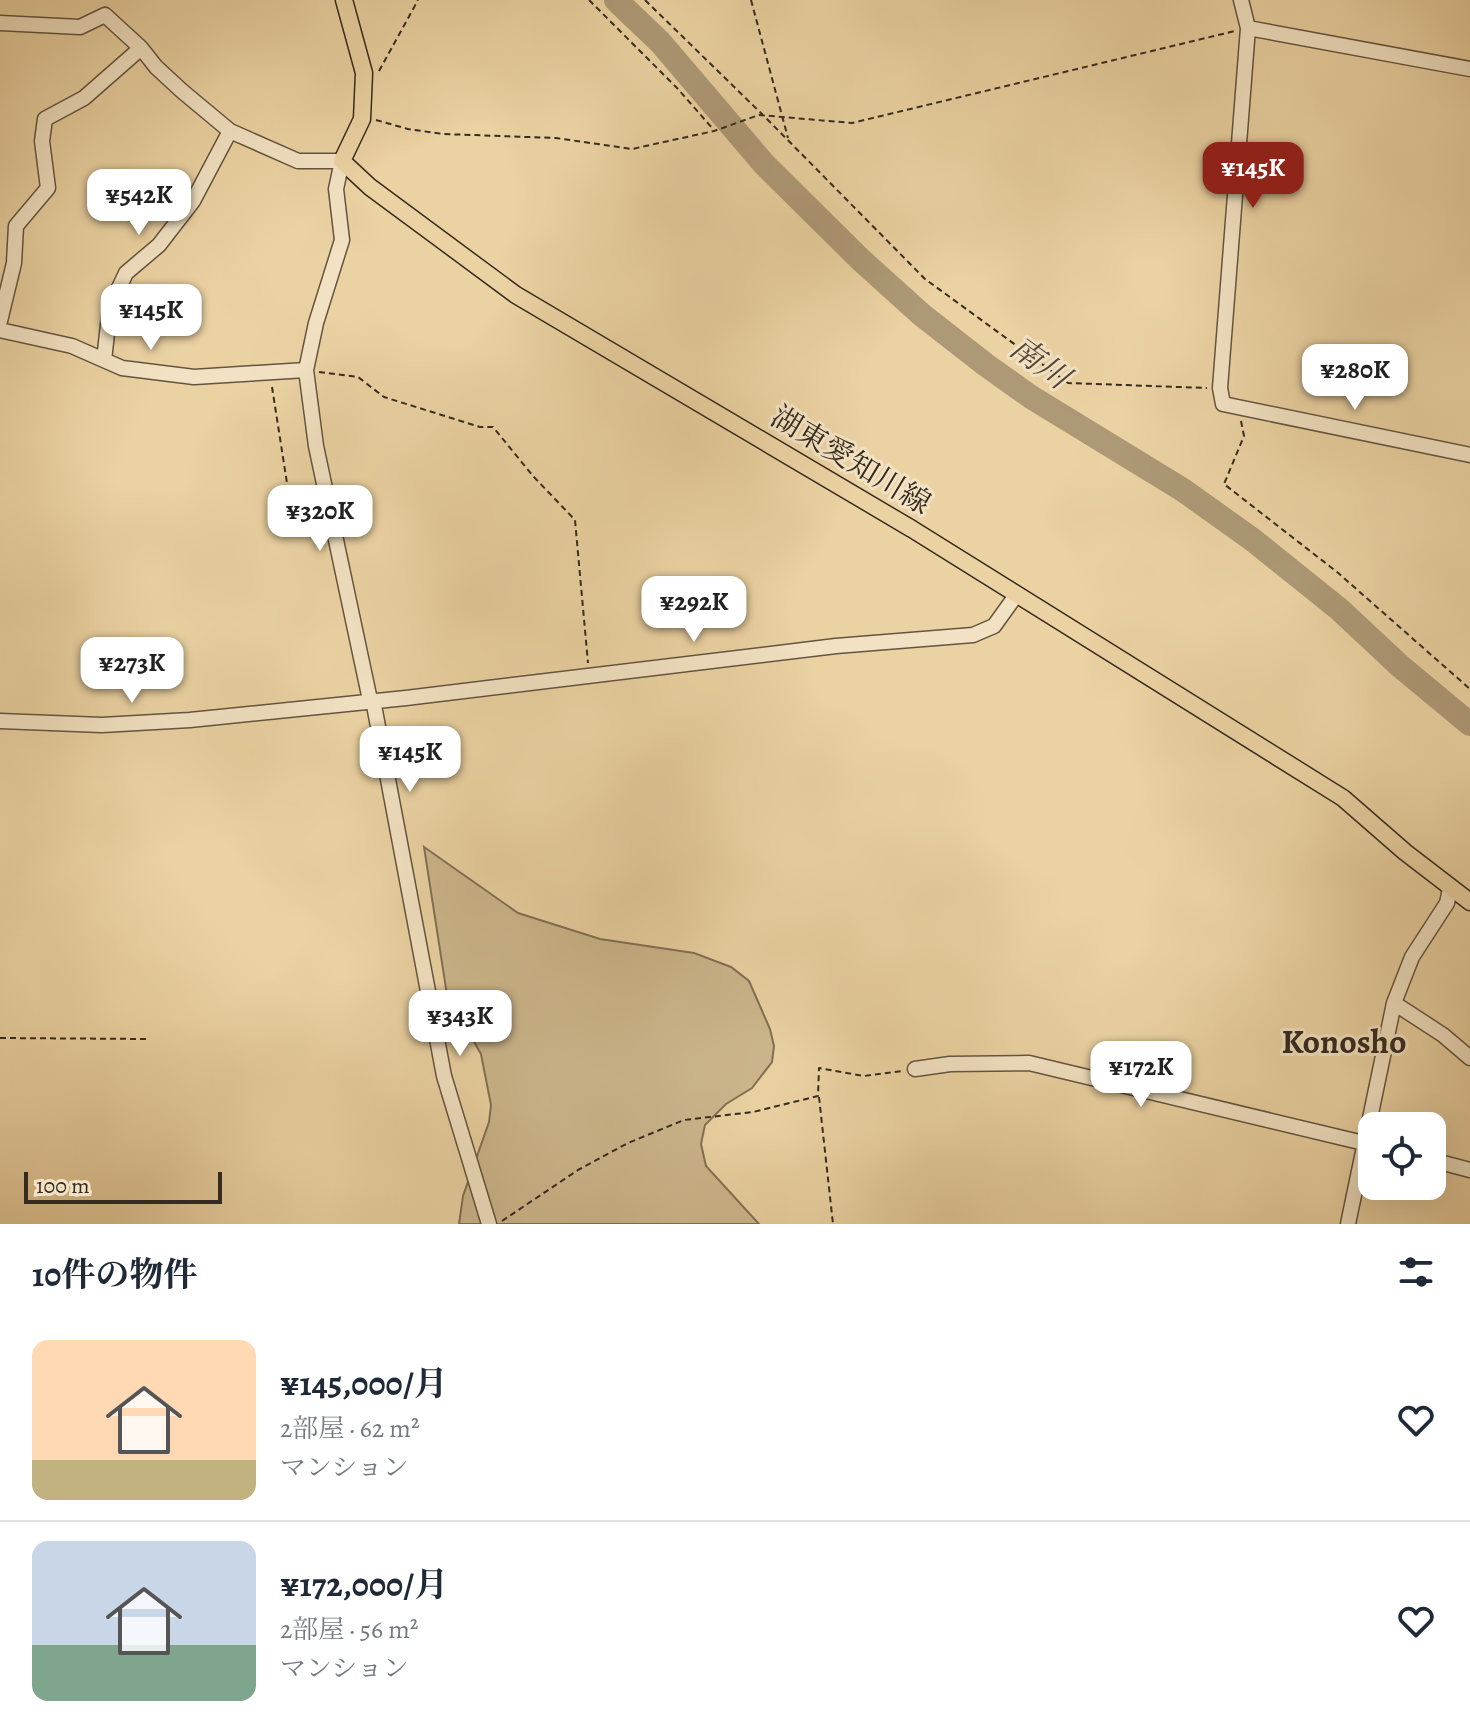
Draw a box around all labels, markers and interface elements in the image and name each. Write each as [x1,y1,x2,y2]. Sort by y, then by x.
pin: ¥145K [1197,142,1309,210]
text: ¥145K [1221,150,1285,185]
pin: ¥542K [83,169,195,237]
text: ¥542K [105,177,173,212]
pin: ¥145K [95,284,207,352]
text: ¥145K [119,292,183,327]
water label: 南川 [1001,325,1081,400]
pin: ¥280K [1299,344,1411,412]
text: ¥280K [1320,352,1390,387]
street label: 湖東愛知川線 [764,397,938,523]
pin: ¥320K [264,485,376,553]
text: ¥320K [286,493,354,528]
pin: ¥292K [638,576,750,644]
text: ¥292K [659,584,729,619]
pin: ¥273K [76,637,188,705]
text: ¥273K [99,645,165,680]
pin: ¥145K [354,726,466,794]
text: ¥145K [378,734,442,769]
pin: ¥343K [404,990,516,1058]
text: ¥343K [427,998,493,1033]
district label: Konosho [1281,1018,1407,1065]
pin: ¥172K [1085,1041,1197,1109]
text: ¥172K [1109,1049,1173,1084]
map controls [1358,1112,1446,1200]
button: locate [1358,1112,1446,1200]
scale bar [24,1168,222,1204]
text: 100 m [36,1171,90,1201]
icon: filters [1394,1250,1438,1294]
text: 10件の物件 [32,1251,197,1298]
text: ¥145,000/月 [280,1360,448,1407]
icon: home [96,1372,192,1468]
icon: heart [1394,1398,1438,1442]
text: 2部屋 · 62 m² [280,1411,420,1446]
text: マンション [280,1450,409,1485]
text: ¥172,000/月 [280,1561,448,1608]
icon: home [96,1573,192,1669]
icon: heart [1394,1599,1438,1643]
text: 2部屋 · 56 m² [280,1612,418,1647]
text: マンション [280,1651,409,1686]

